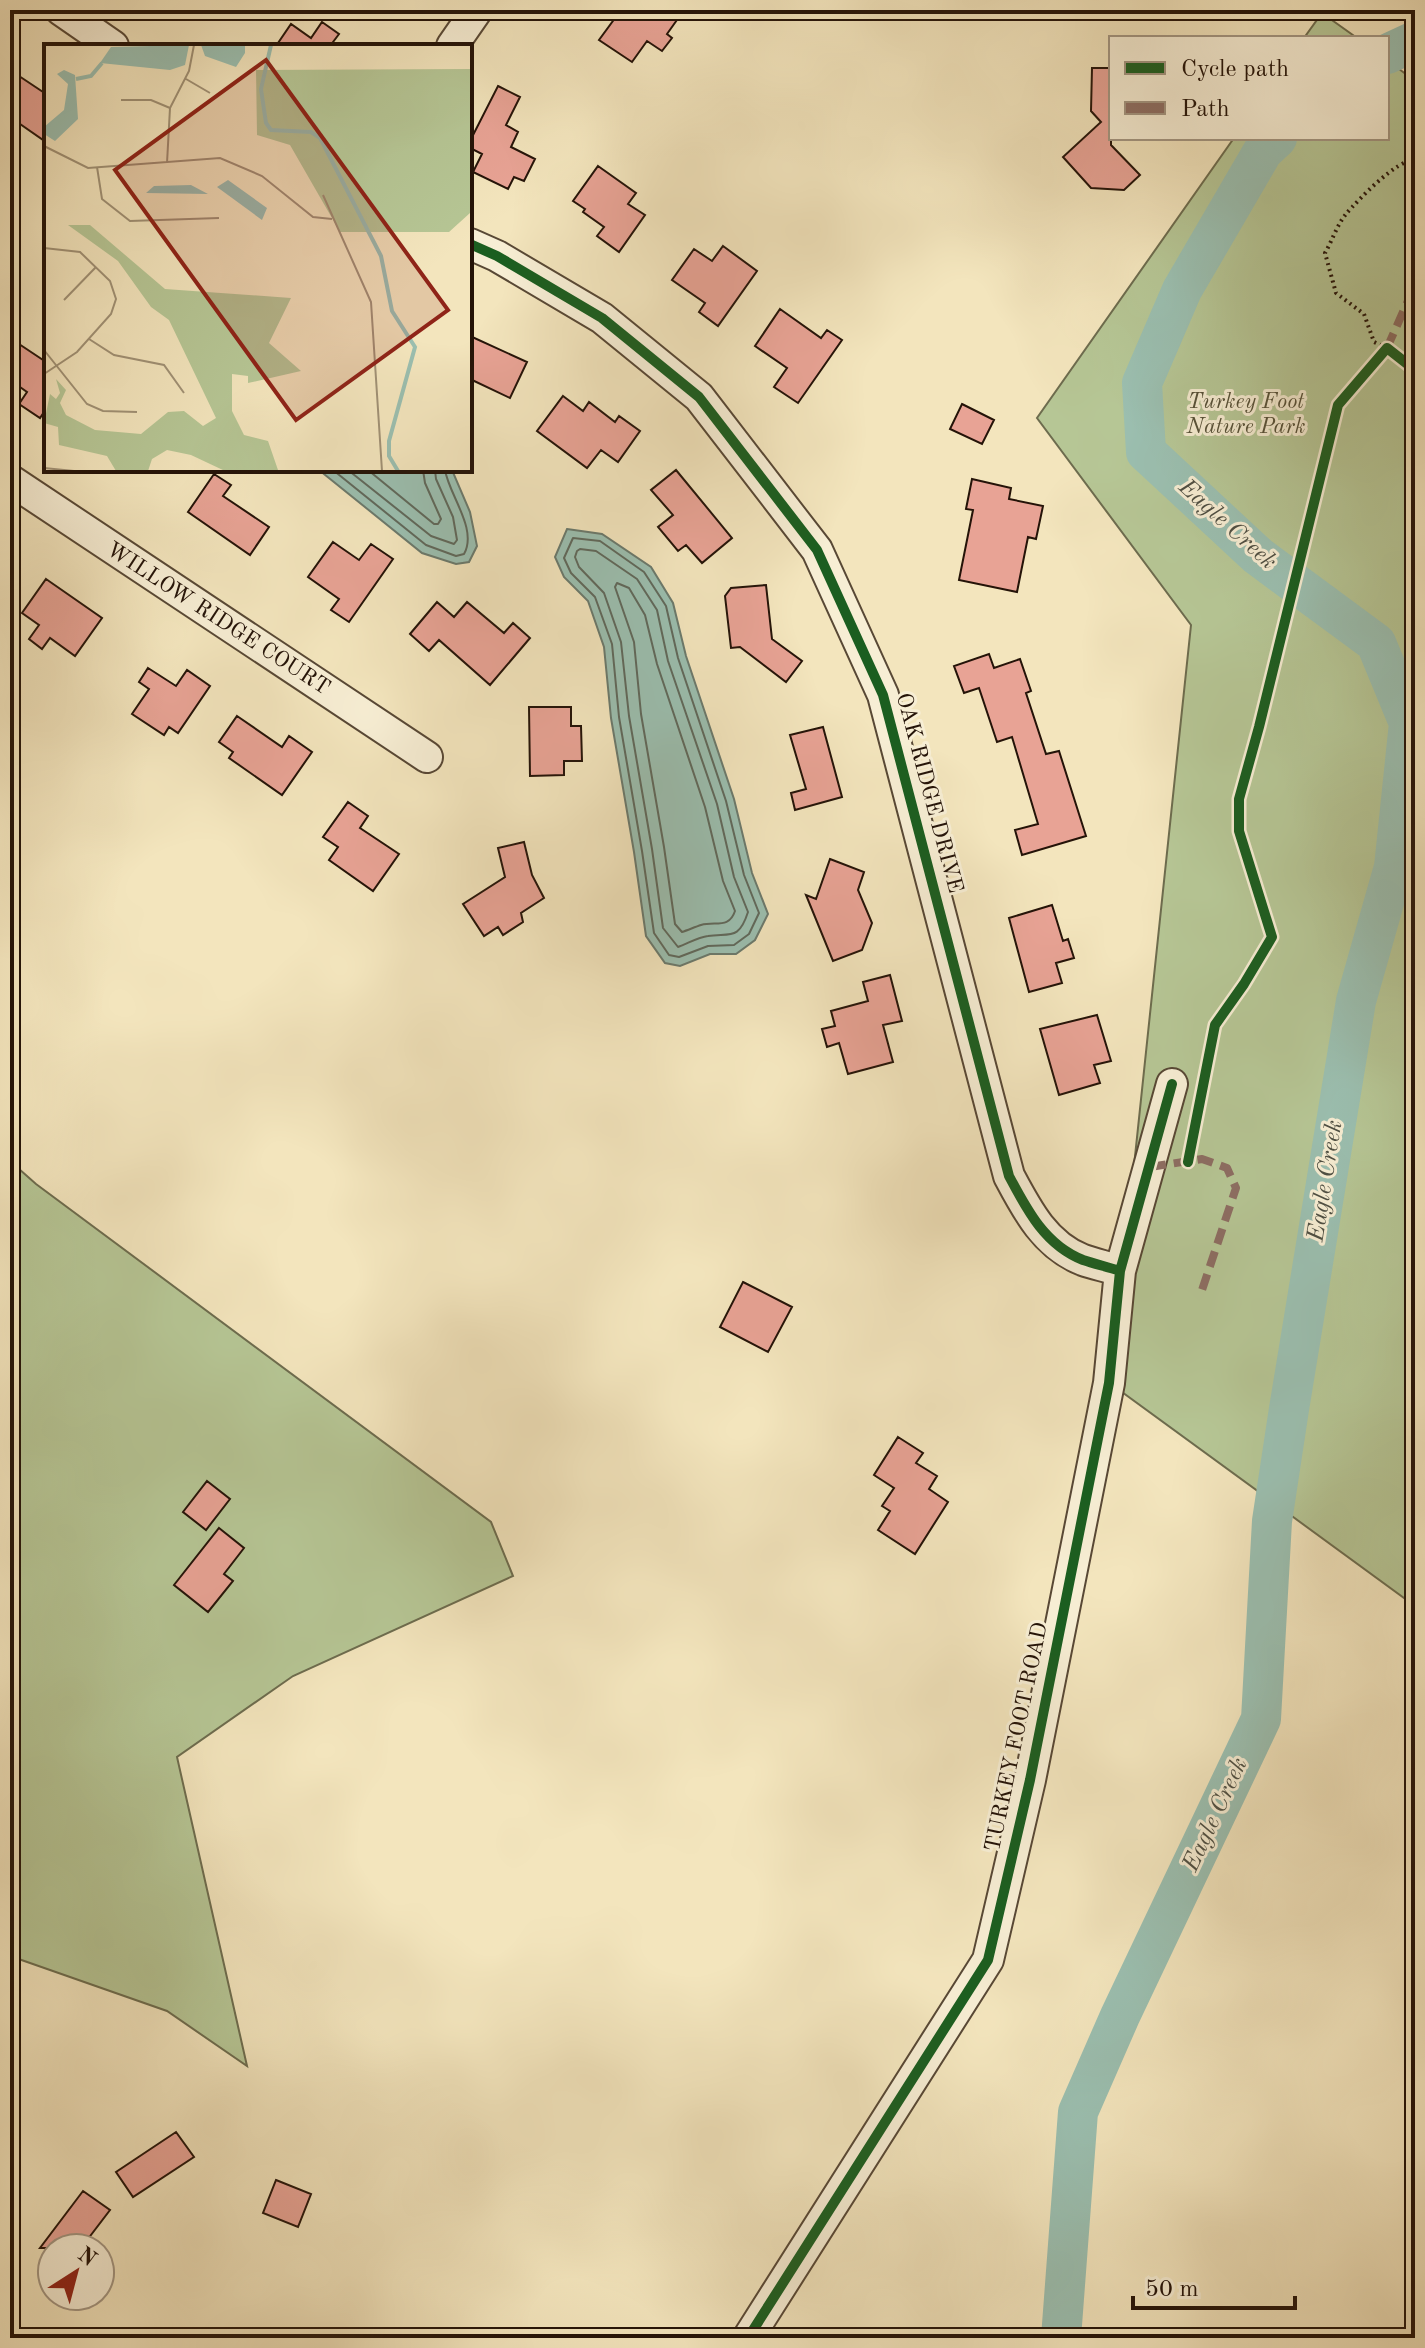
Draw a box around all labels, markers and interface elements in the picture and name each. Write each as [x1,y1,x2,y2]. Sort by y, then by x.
legend [1109,36,1389,140]
inset map [44,44,472,472]
text: Cycle path [1181,58,1289,82]
text: Path [1181,98,1230,122]
park label: Turkey Foot Nature Park [1186,391,1306,438]
water label: Eagle Creek [1173,474,1281,575]
street label: WILLOW RIDGE COURT [102,538,334,700]
street label: OAK RIDGE DRIVE [892,691,966,895]
water label: Eagle Creek [1304,1119,1347,1244]
street label: TURKEY FOOT ROAD [982,1620,1052,1854]
water label: Eagle Creek [1179,1754,1253,1877]
north arrow [36,2232,116,2312]
text: N [73,2244,100,2271]
scale bar [1133,2260,1295,2310]
text: 50 m [1145,2278,1199,2302]

